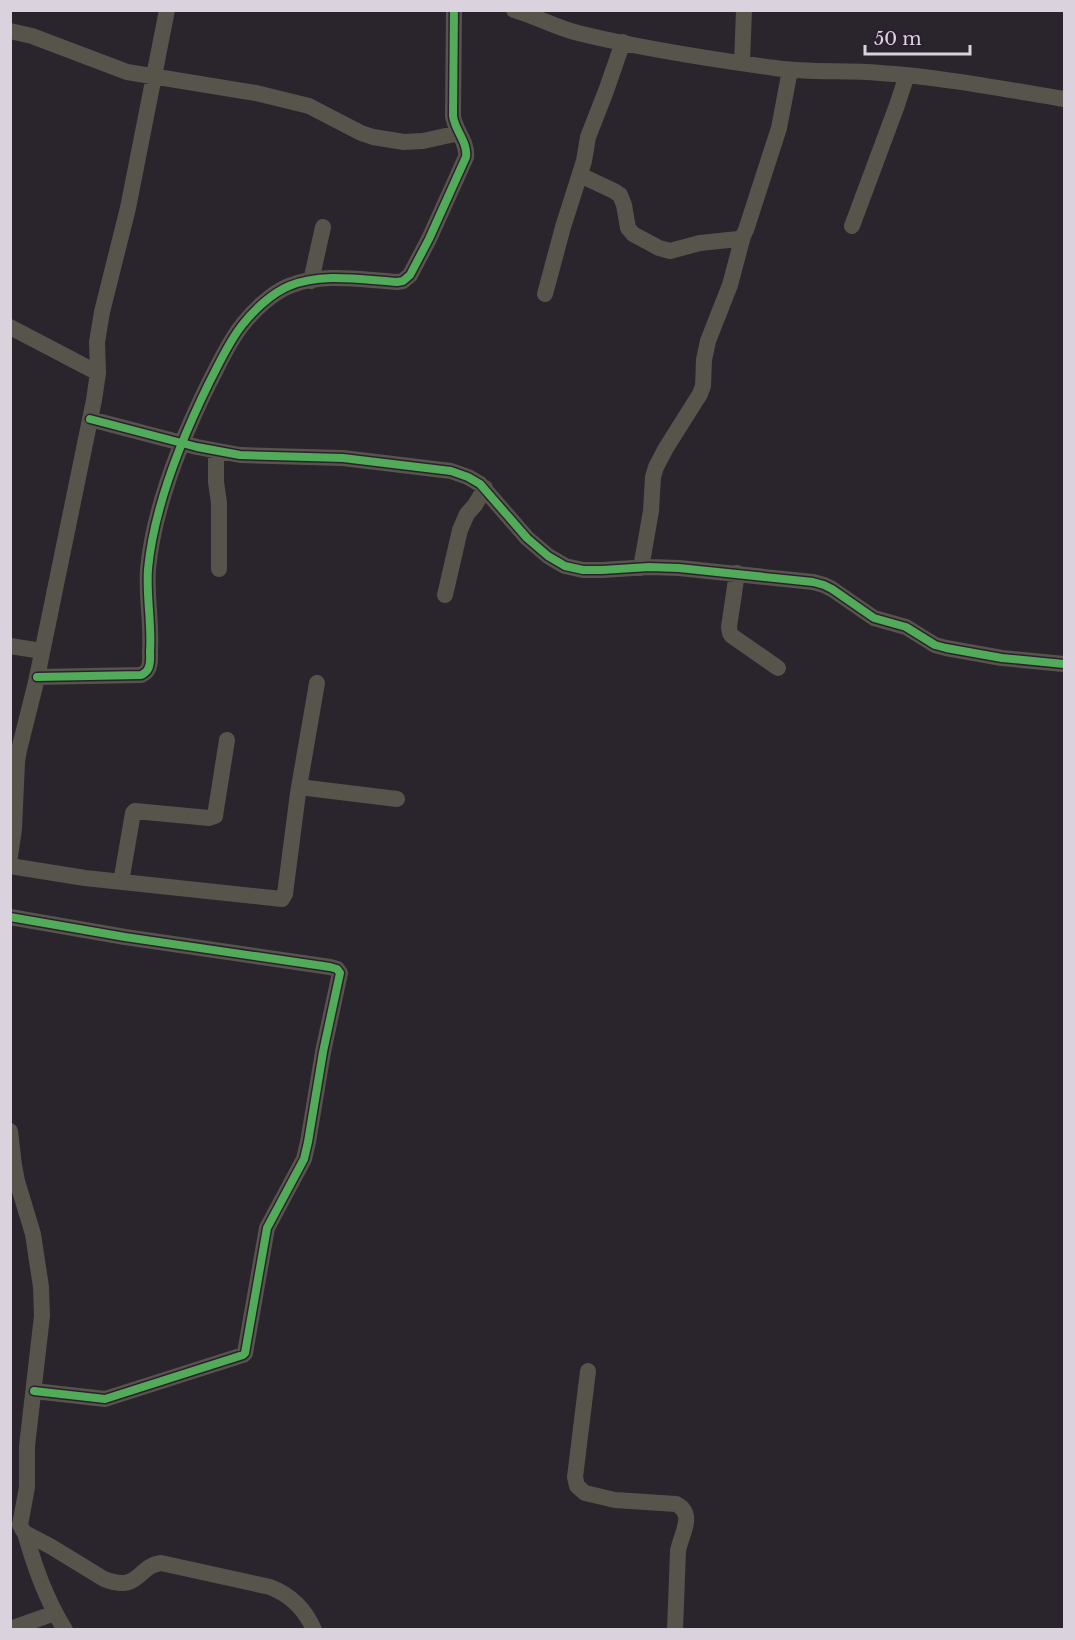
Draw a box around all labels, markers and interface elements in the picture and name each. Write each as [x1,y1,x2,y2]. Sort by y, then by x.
scale bar [865,18,970,56]
text: 50 m [874,28,922,50]

